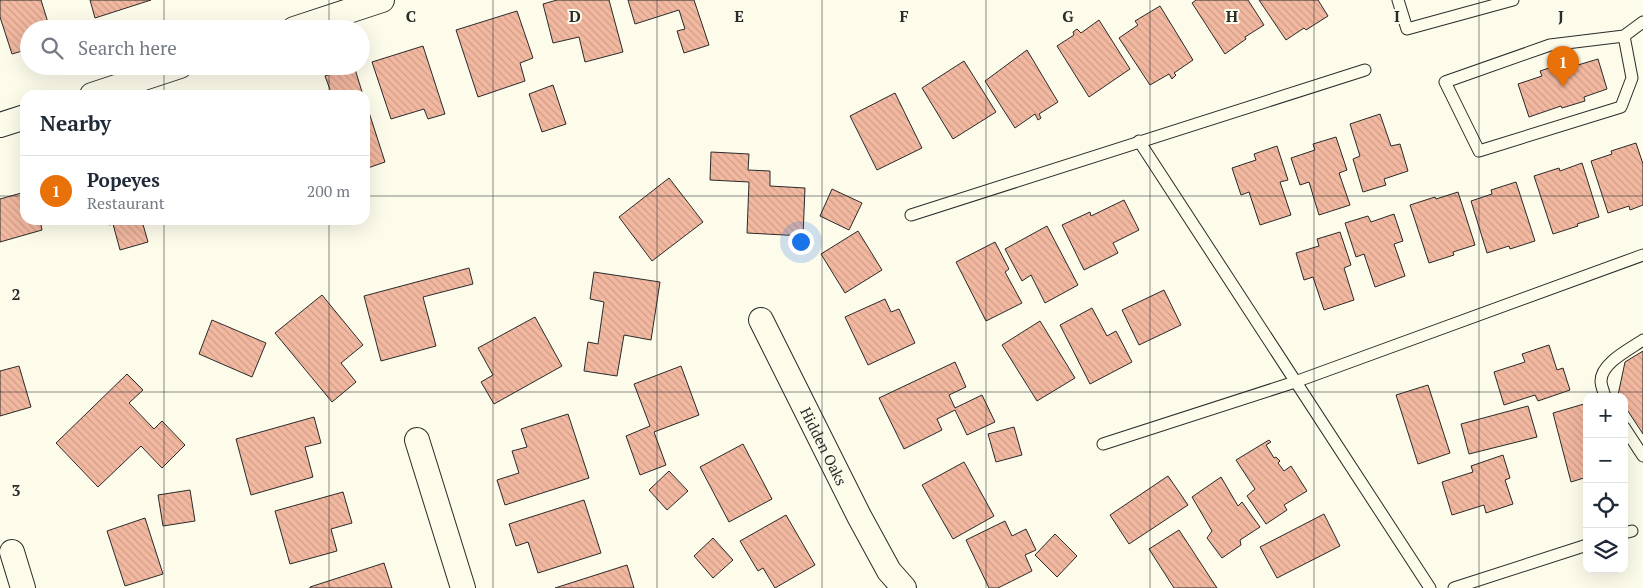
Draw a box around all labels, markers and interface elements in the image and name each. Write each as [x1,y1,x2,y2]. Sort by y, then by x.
text: C [406,5,416,27]
text: D [569,5,581,27]
text: E [734,5,744,27]
text: F [899,5,909,27]
text: G [1062,5,1074,27]
text: H [1226,5,1238,27]
text: I [1394,5,1400,27]
text: J [1558,5,1564,27]
search box [20,20,370,75]
icon: search [38,34,66,62]
text: Search here [78,35,177,60]
pin: 1 [1547,46,1579,87]
text: Nearby [40,109,111,137]
text: Popeyes [87,167,160,192]
text: 1 [51,180,61,202]
text: 200 m [307,180,350,202]
text: Restaurant [87,192,165,214]
your location [788,229,814,255]
text: 2 [11,283,21,305]
map controls [1583,393,1628,573]
button: + [1583,393,1628,438]
street label: Hidden Oaks [796,404,852,489]
button: − [1583,438,1628,483]
text: 3 [11,479,21,501]
button: locate [1583,483,1628,528]
button: layers [1583,528,1628,573]

